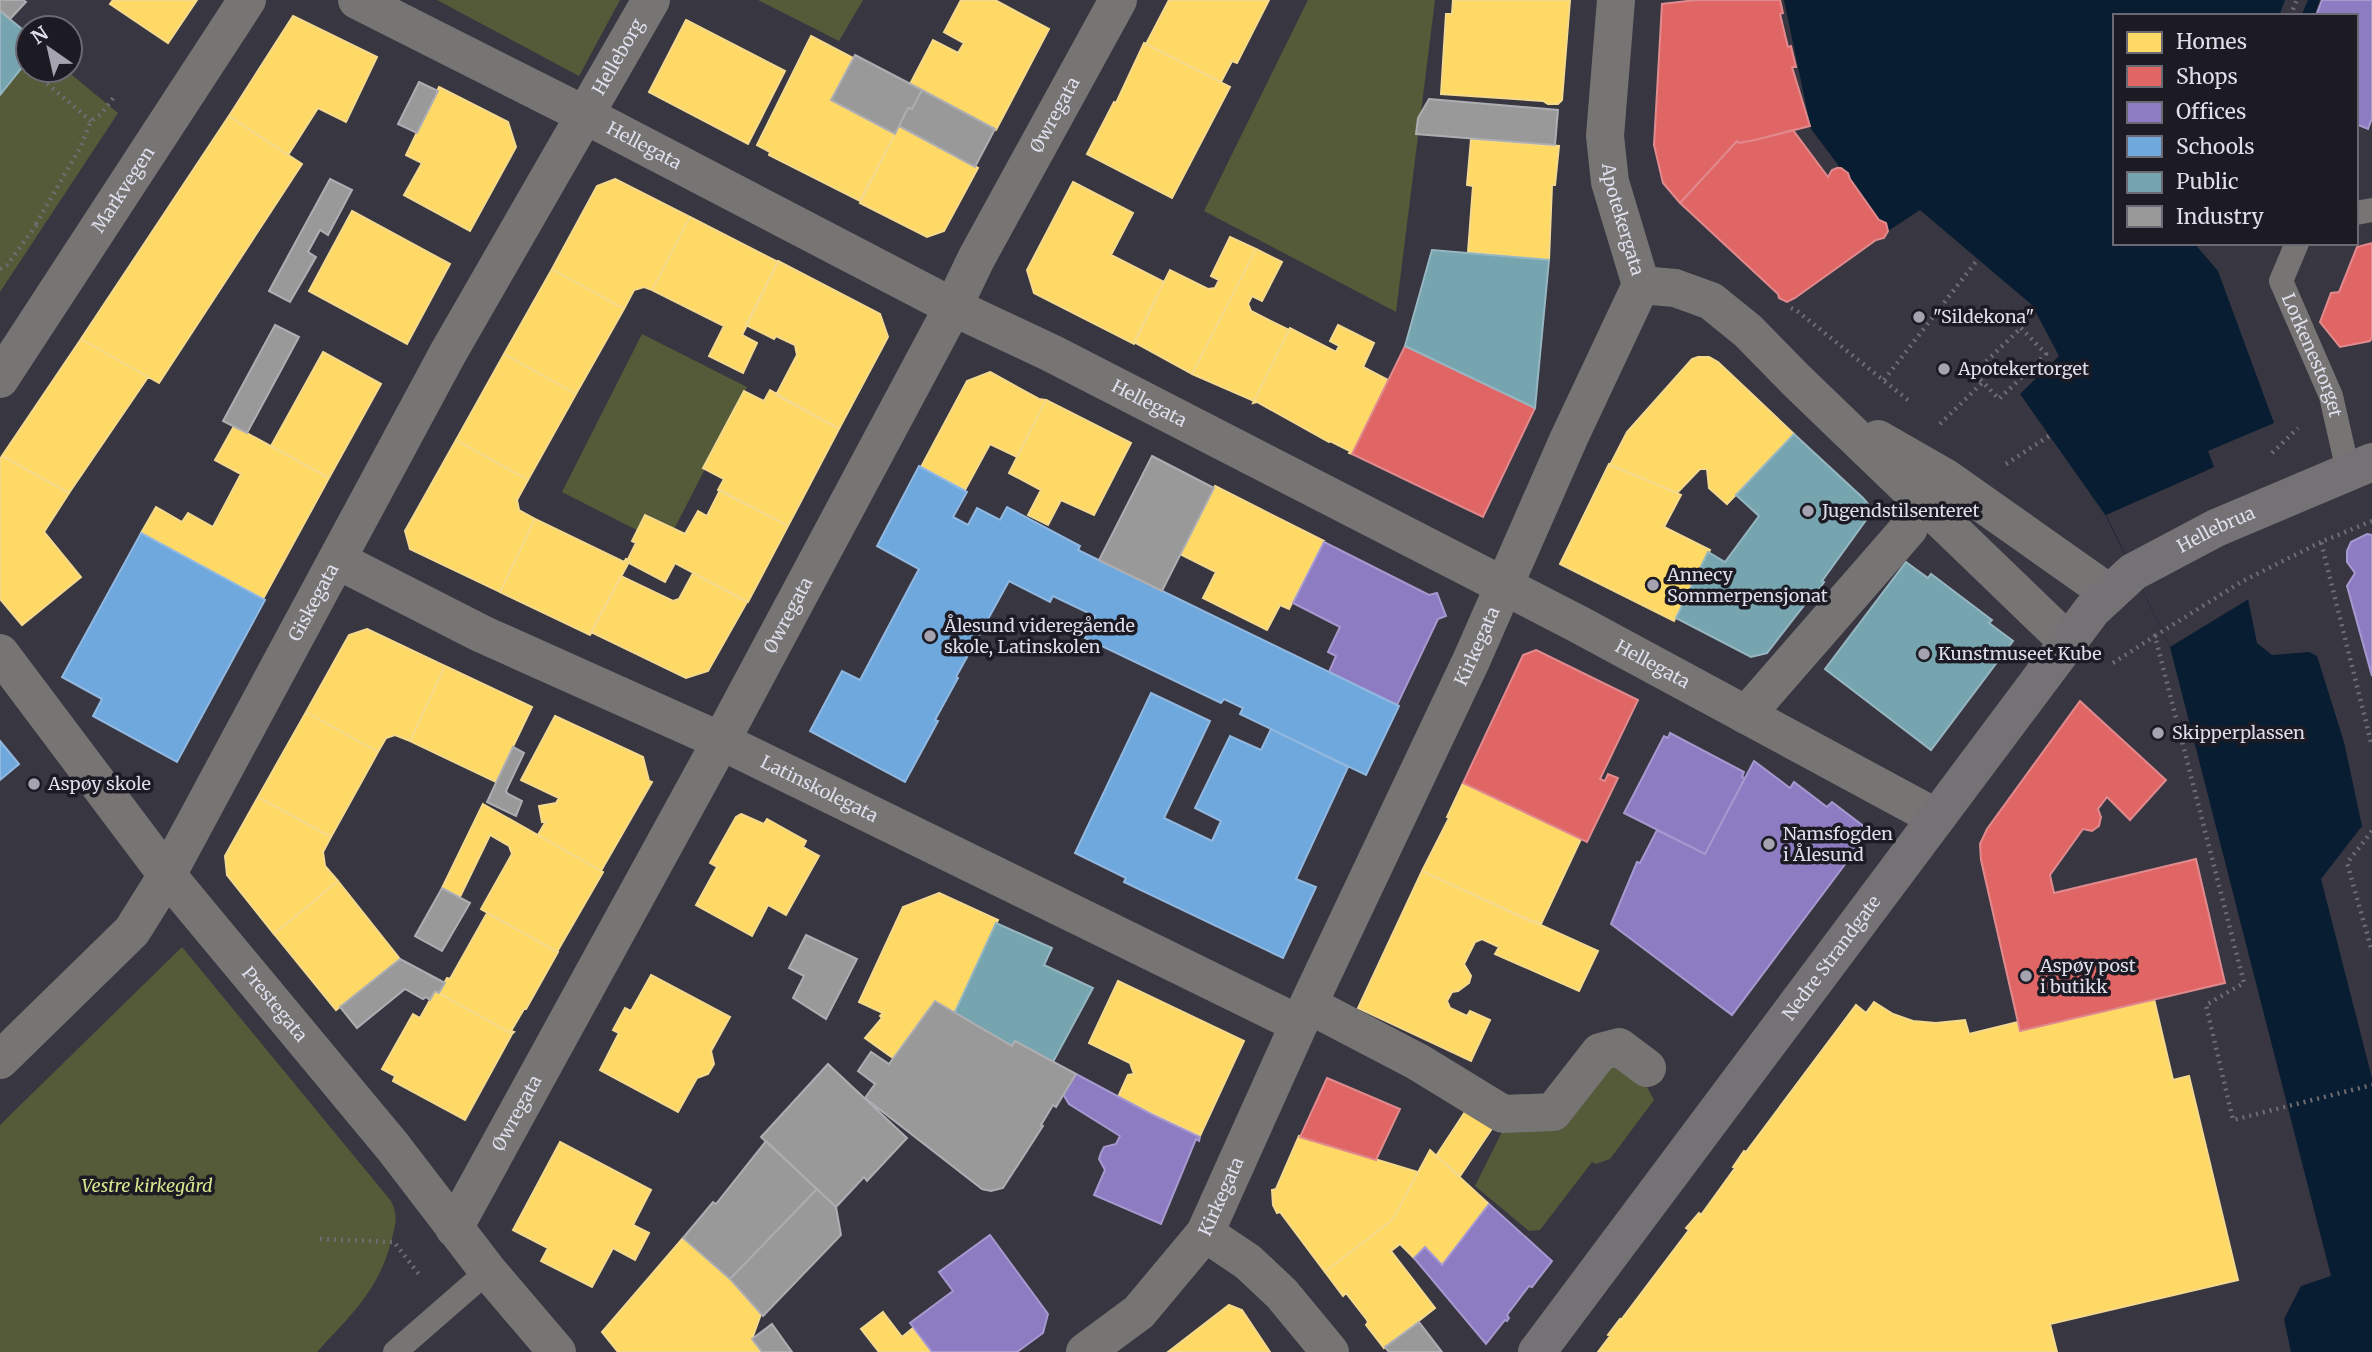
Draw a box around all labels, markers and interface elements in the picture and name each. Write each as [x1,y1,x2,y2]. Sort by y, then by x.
north arrow [14,14,84,84]
street label: Helleborg [587,14,649,99]
legend [2113,14,2358,245]
text: N [27,21,52,49]
text: Homes [2176,28,2247,55]
text: Shops [2176,63,2238,90]
street label: Øwregata [1024,72,1085,157]
text: Offices [2176,98,2246,125]
street label: Hellegata [603,116,686,175]
text: Schools [2176,133,2255,160]
street label: Markvegen [87,142,159,237]
street label: Apotekergata [1597,161,1650,279]
text: Public [2176,168,2239,195]
text: Industry [2176,203,2265,230]
street label: Lorkenestorget [2277,290,2347,419]
place label: "Sildekona" [1933,305,2034,328]
marker: "Sildekona" [1911,309,1927,325]
place label: Apotekertorget [1957,357,2089,380]
marker: Apotekertorget [1936,361,1952,377]
street label: Hellegata [1108,374,1191,432]
place label: Jugendstilsenteret [1821,499,1979,522]
street label: Hellebrua [2173,501,2259,558]
marker: Jugendstilsenteret [1800,503,1816,519]
street label: Giskegata [283,559,344,645]
place label: Annecy Sommerpensjonat [1666,563,1828,607]
street label: Øwregata [758,573,818,657]
marker: Annecy Sommerpensjonat [1645,577,1661,593]
street label: Kirkegata [1449,603,1505,689]
place label: Ålesund videregående skole, Latinskolen [943,614,1135,658]
marker: Ålesund videregående skole, Latinskolen [922,628,938,644]
street label: Hellegata [1612,634,1694,693]
place label: Kunstmuseet Kube [1938,642,2102,665]
marker: Kunstmuseet Kube [1916,646,1932,662]
place label: Skipperplassen [2172,721,2305,744]
marker: Skipperplassen [2150,725,2166,741]
street label: Latinskolegata [757,750,882,827]
place label: Aspøy skole [47,772,151,795]
marker: Aspøy skole [26,776,42,792]
place label: Namsfogden i Ålesund [1783,822,1893,866]
marker: Namsfogden i Ålesund [1761,836,1777,852]
street label: Nedre Strandgate [1777,891,1885,1025]
place label: Aspøy post i butikk [2039,954,2136,998]
street label: Prestegata [237,962,313,1047]
marker: Aspøy post i butikk [2018,968,2034,984]
street label: Øwregata [486,1071,547,1155]
street label: Kirkegata [1193,1153,1249,1240]
park label: Vestre kirkegård [81,1174,213,1197]

